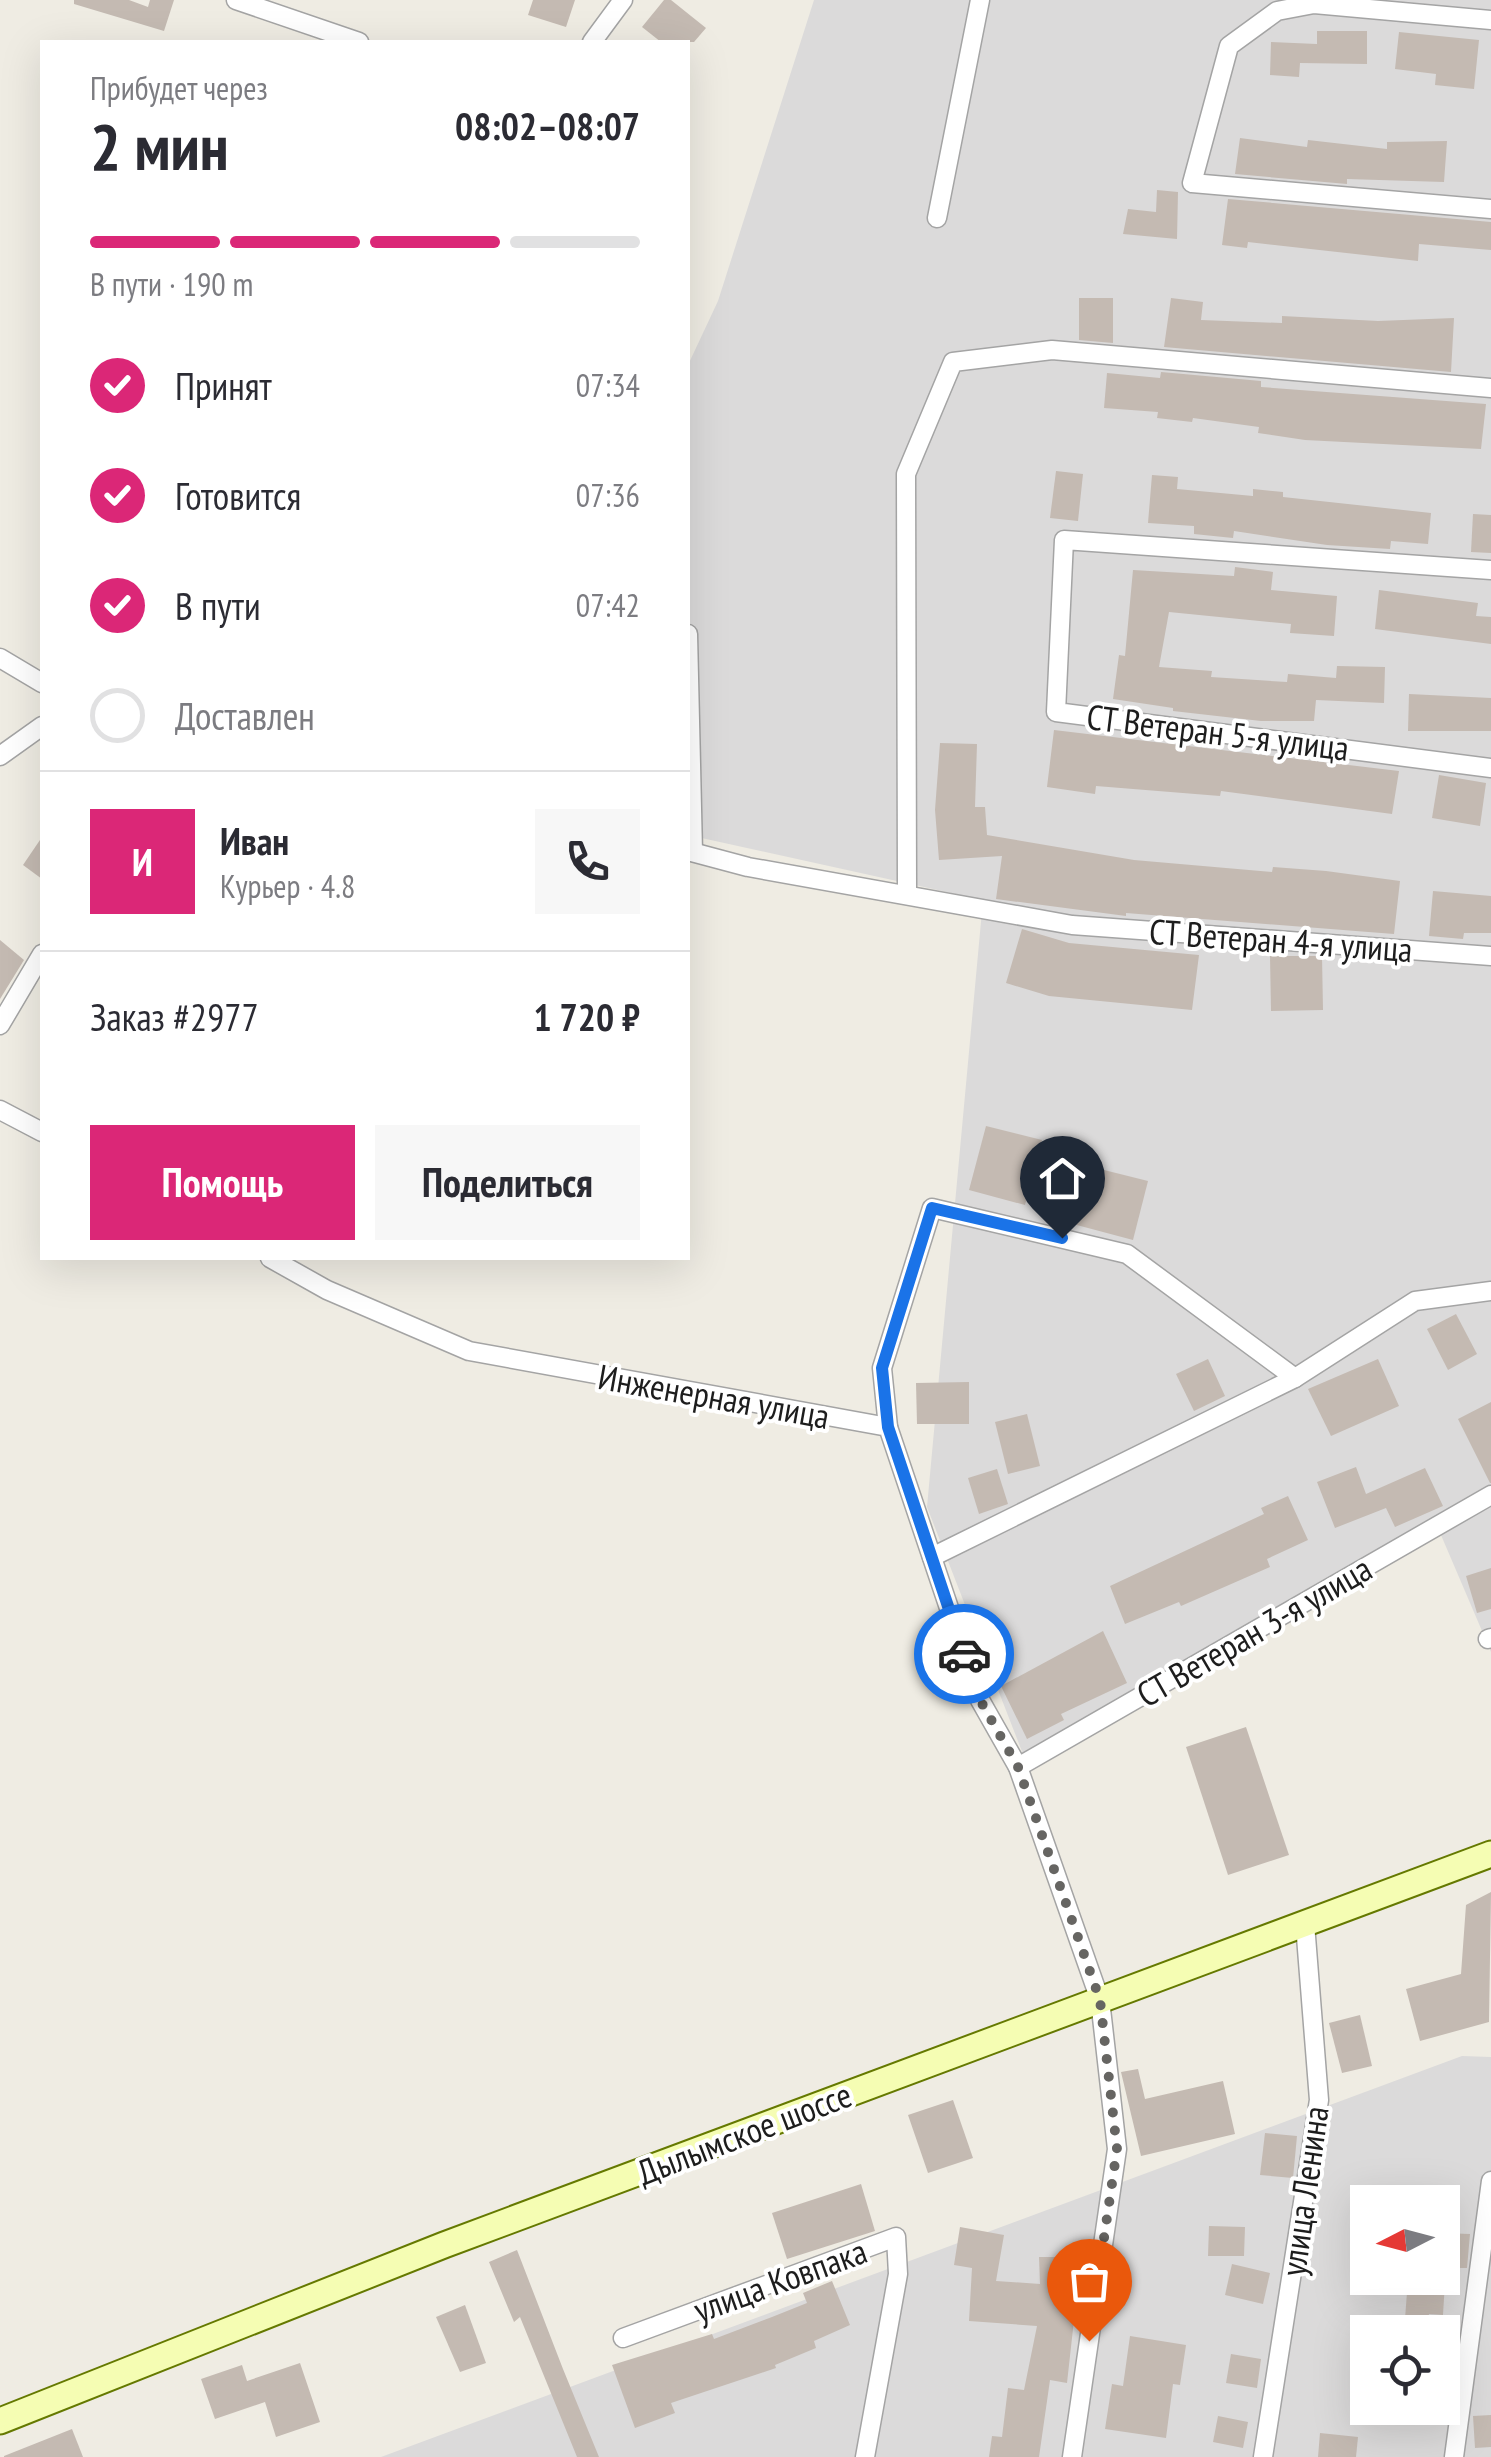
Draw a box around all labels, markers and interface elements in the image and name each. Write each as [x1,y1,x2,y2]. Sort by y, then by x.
text: Прибудет через [90,67,268,109]
text: 08:02–08:07 [455,101,640,150]
text: 2 мин [90,104,229,188]
text: В пути · 190 m [90,263,253,305]
icon: check [90,358,145,413]
text: Принят [175,361,272,410]
text: 07:34 [576,364,640,406]
icon: check [90,468,145,523]
text: Готовится [175,471,301,520]
text: 07:36 [576,474,640,516]
icon: check [90,578,145,633]
text: В пути [175,581,261,630]
text: 07:42 [576,584,640,626]
text: Доставлен [175,691,315,740]
street label: СТ Ветеран 5-я улица [1084,693,1352,771]
button: phone [535,809,640,914]
text: Иван [220,816,289,865]
text: И [132,837,153,886]
text: Курьер · 4.8 [220,865,355,907]
street label: СТ Ветеран 4-я улица [1148,908,1414,972]
text: Заказ #2977 [90,992,259,1041]
text: 1 720 ₽ [534,992,640,1041]
button: Помощь [90,1125,355,1240]
button: Поделиться [375,1125,640,1240]
pin [1020,1136,1105,1239]
icon: home [1035,1151,1090,1206]
street label: Инженерная улица [595,1353,833,1439]
street label: СТ Ветеран 3-я улица [1128,1545,1380,1717]
courier [914,1604,1014,1704]
icon: car [937,1627,992,1682]
street label: Дылымское шоссе [630,2071,858,2195]
street label: улица Ленина [1269,2103,1339,2279]
north arrow [1350,2185,1460,2295]
map controls [1350,2185,1460,2425]
street label: улица Ковпака [687,2228,873,2332]
pin [1047,2239,1132,2342]
icon: bag [1062,2254,1117,2309]
button: locate [1350,2315,1460,2425]

